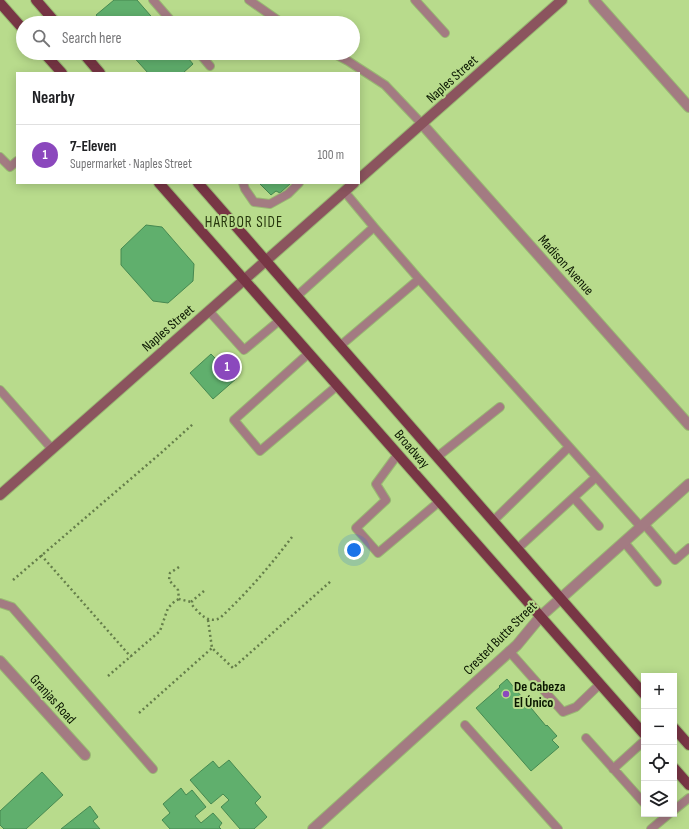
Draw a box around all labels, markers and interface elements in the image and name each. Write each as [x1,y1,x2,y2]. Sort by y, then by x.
search box [16,16,360,60]
icon: search [30,27,52,49]
text: Search here [62,29,122,48]
street label: Naples Street [423,51,481,107]
text: Nearby [32,88,75,108]
text: 7-Eleven [70,137,117,156]
text: 1 [42,147,48,163]
text: 100 m [317,147,344,163]
text: Supermarket · Naples Street [70,156,192,172]
district label: HARBOR SIDE [205,213,283,232]
street label: Madison Avenue [534,231,598,299]
street label: Naples Street [139,301,197,355]
pin: 1 [214,352,240,382]
street label: Broadway [391,426,434,472]
your location [344,540,364,560]
street label: Crested Butte Street [460,598,540,678]
street label: Granjas Road [26,671,80,727]
map controls [641,673,677,817]
button: + [641,673,677,709]
place label: De Cabeza El Único [514,678,566,711]
marker: De Cabeza El Único [501,689,511,699]
button: − [641,709,677,745]
button: locate [641,745,677,781]
button: layers [641,781,677,817]

